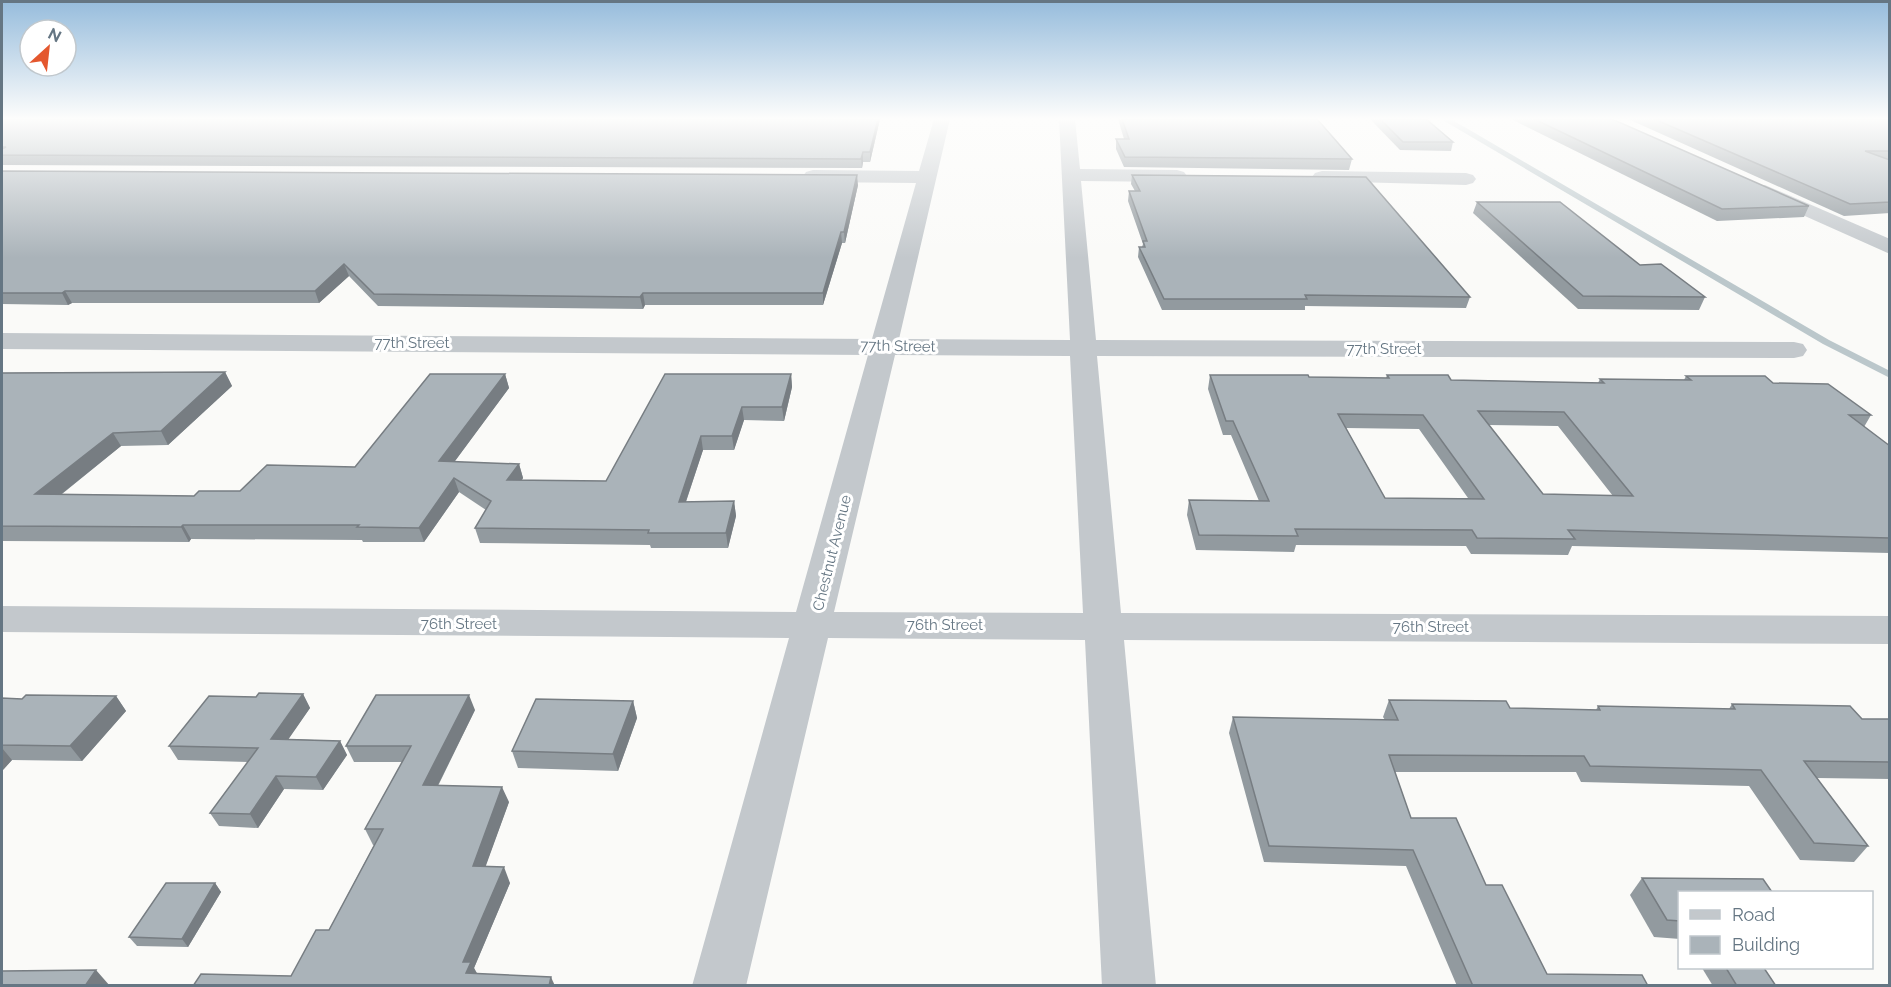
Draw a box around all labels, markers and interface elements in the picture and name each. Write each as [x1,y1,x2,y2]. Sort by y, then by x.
north arrow [18,18,78,78]
text: N [45,24,64,46]
street label: 77th Street [374,334,450,352]
street label: 77th Street [860,336,936,356]
street label: 77th Street [1346,340,1422,358]
street label: Chestnut Avenue [809,493,855,613]
street label: 76th Street [421,615,497,633]
street label: 76th Street [907,616,983,634]
street label: 76th Street [1393,618,1469,636]
legend [1678,891,1873,969]
text: Road [1732,904,1775,925]
text: Building [1732,934,1800,955]

